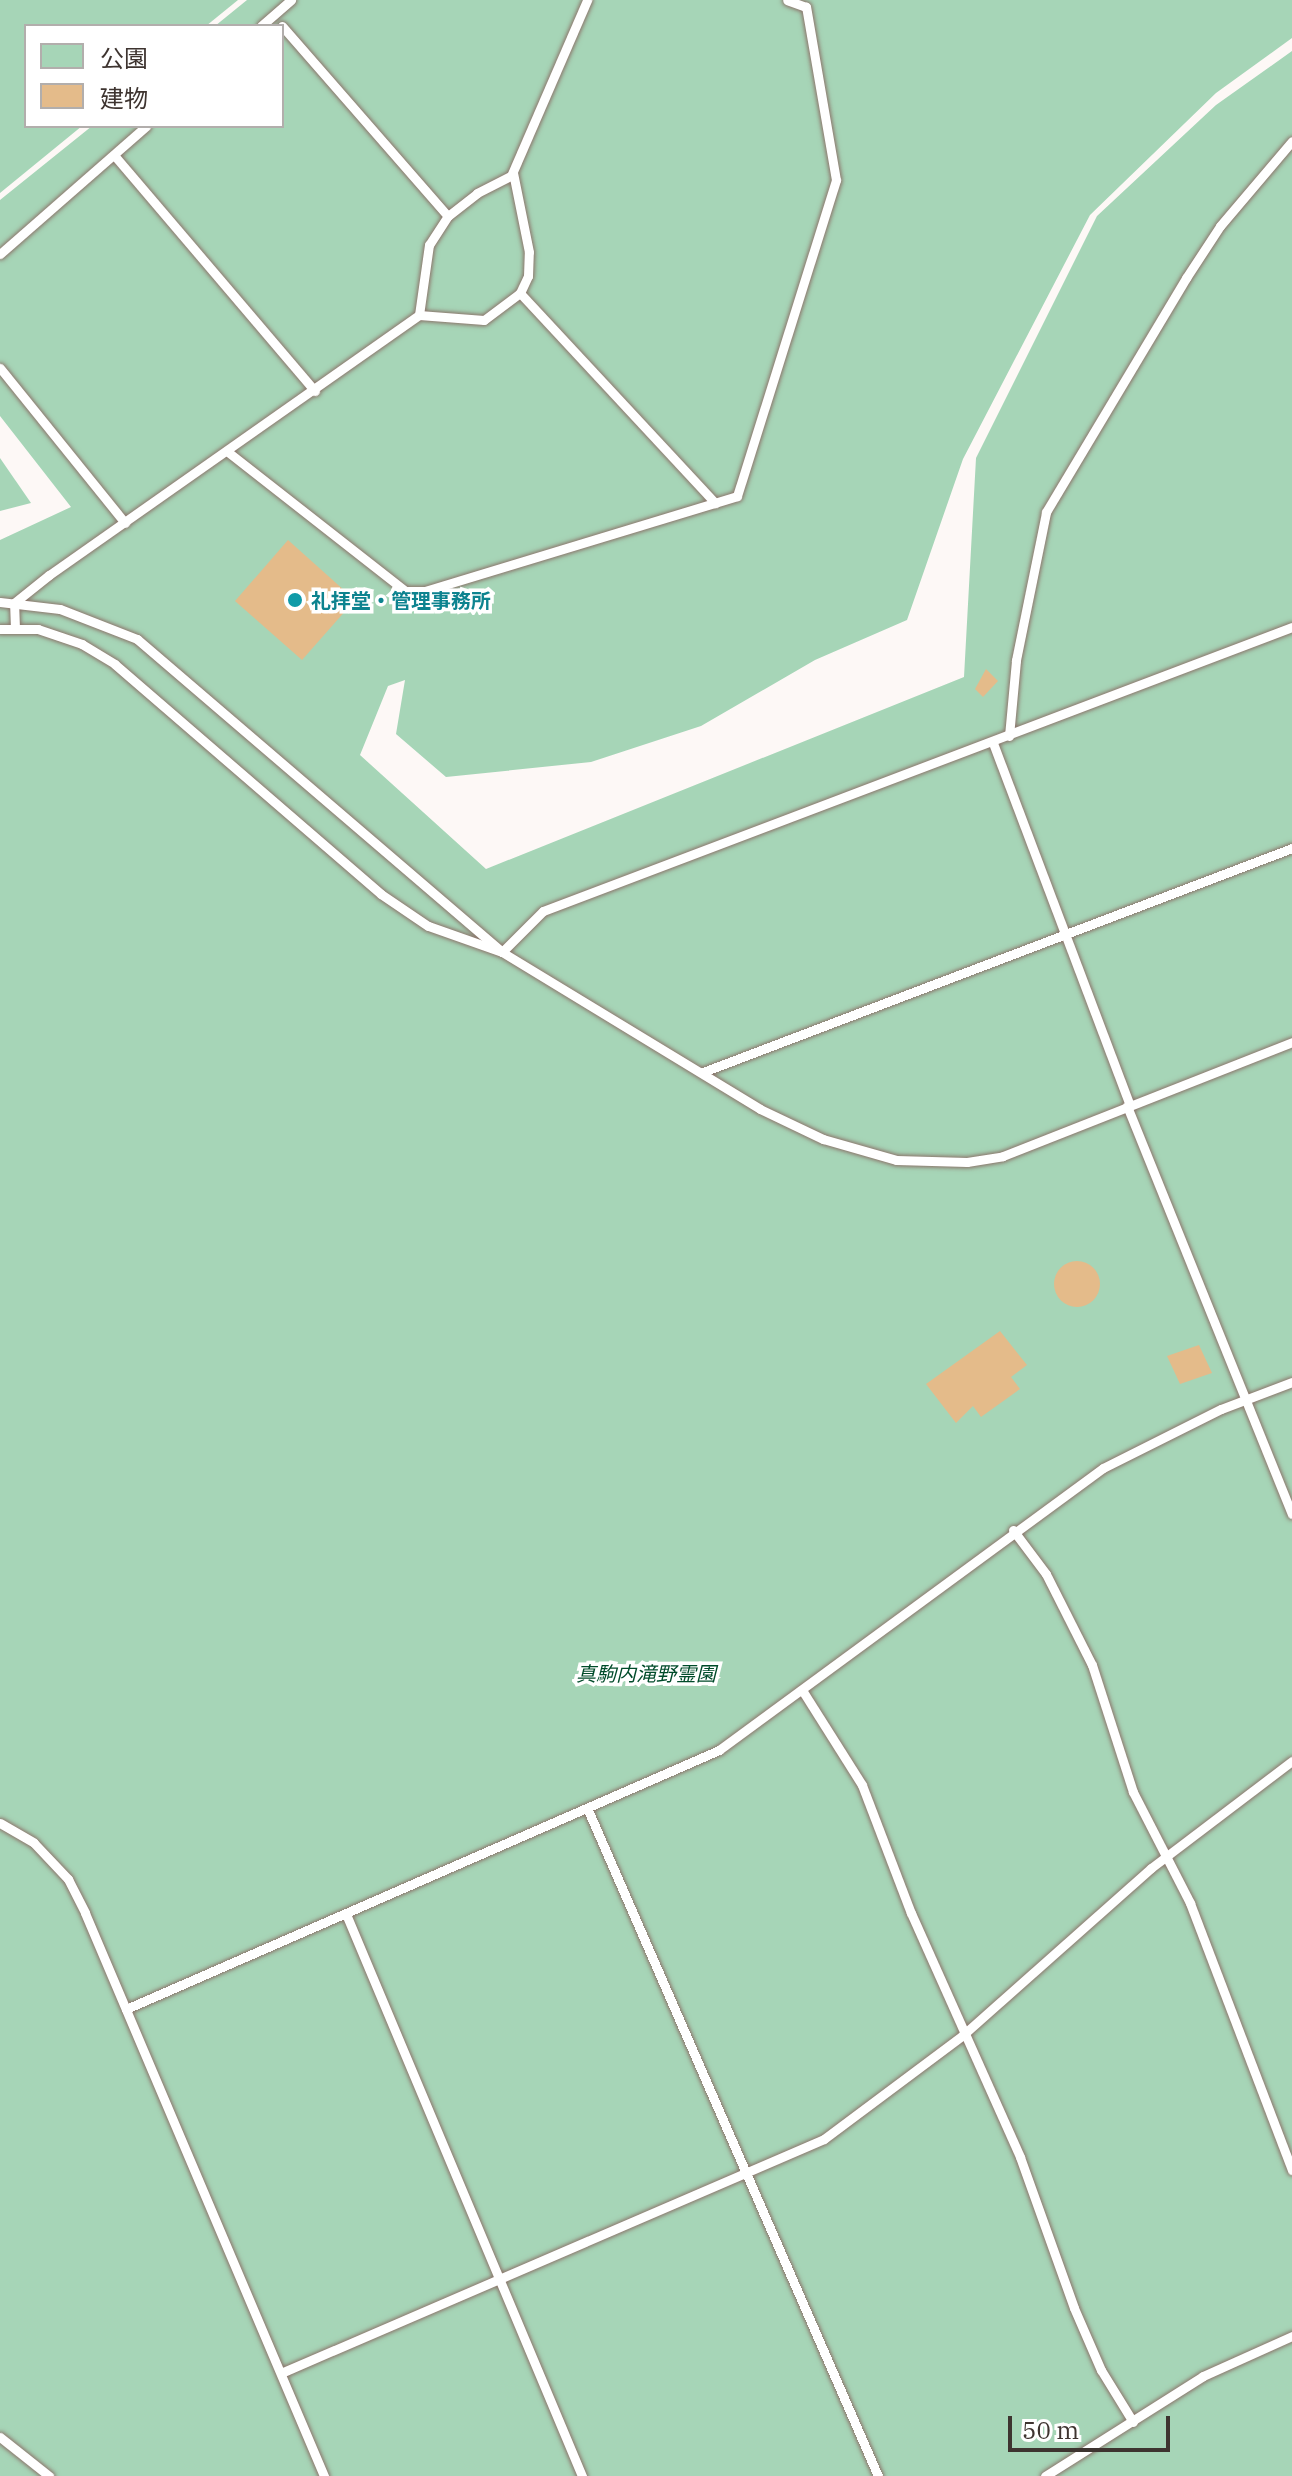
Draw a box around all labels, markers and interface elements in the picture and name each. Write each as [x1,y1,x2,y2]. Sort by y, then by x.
legend [24,24,284,128]
text: 公園 [100,42,148,74]
text: 建物 [100,82,148,114]
place label: 礼拝堂・管理事務所 [311,588,491,612]
marker: 礼拝堂・管理事務所 [286,591,304,609]
park label: 真駒内滝野霊園 [576,1661,716,1685]
scale bar [1012,2400,1174,2450]
text: 50 m [1022,2414,1079,2446]

